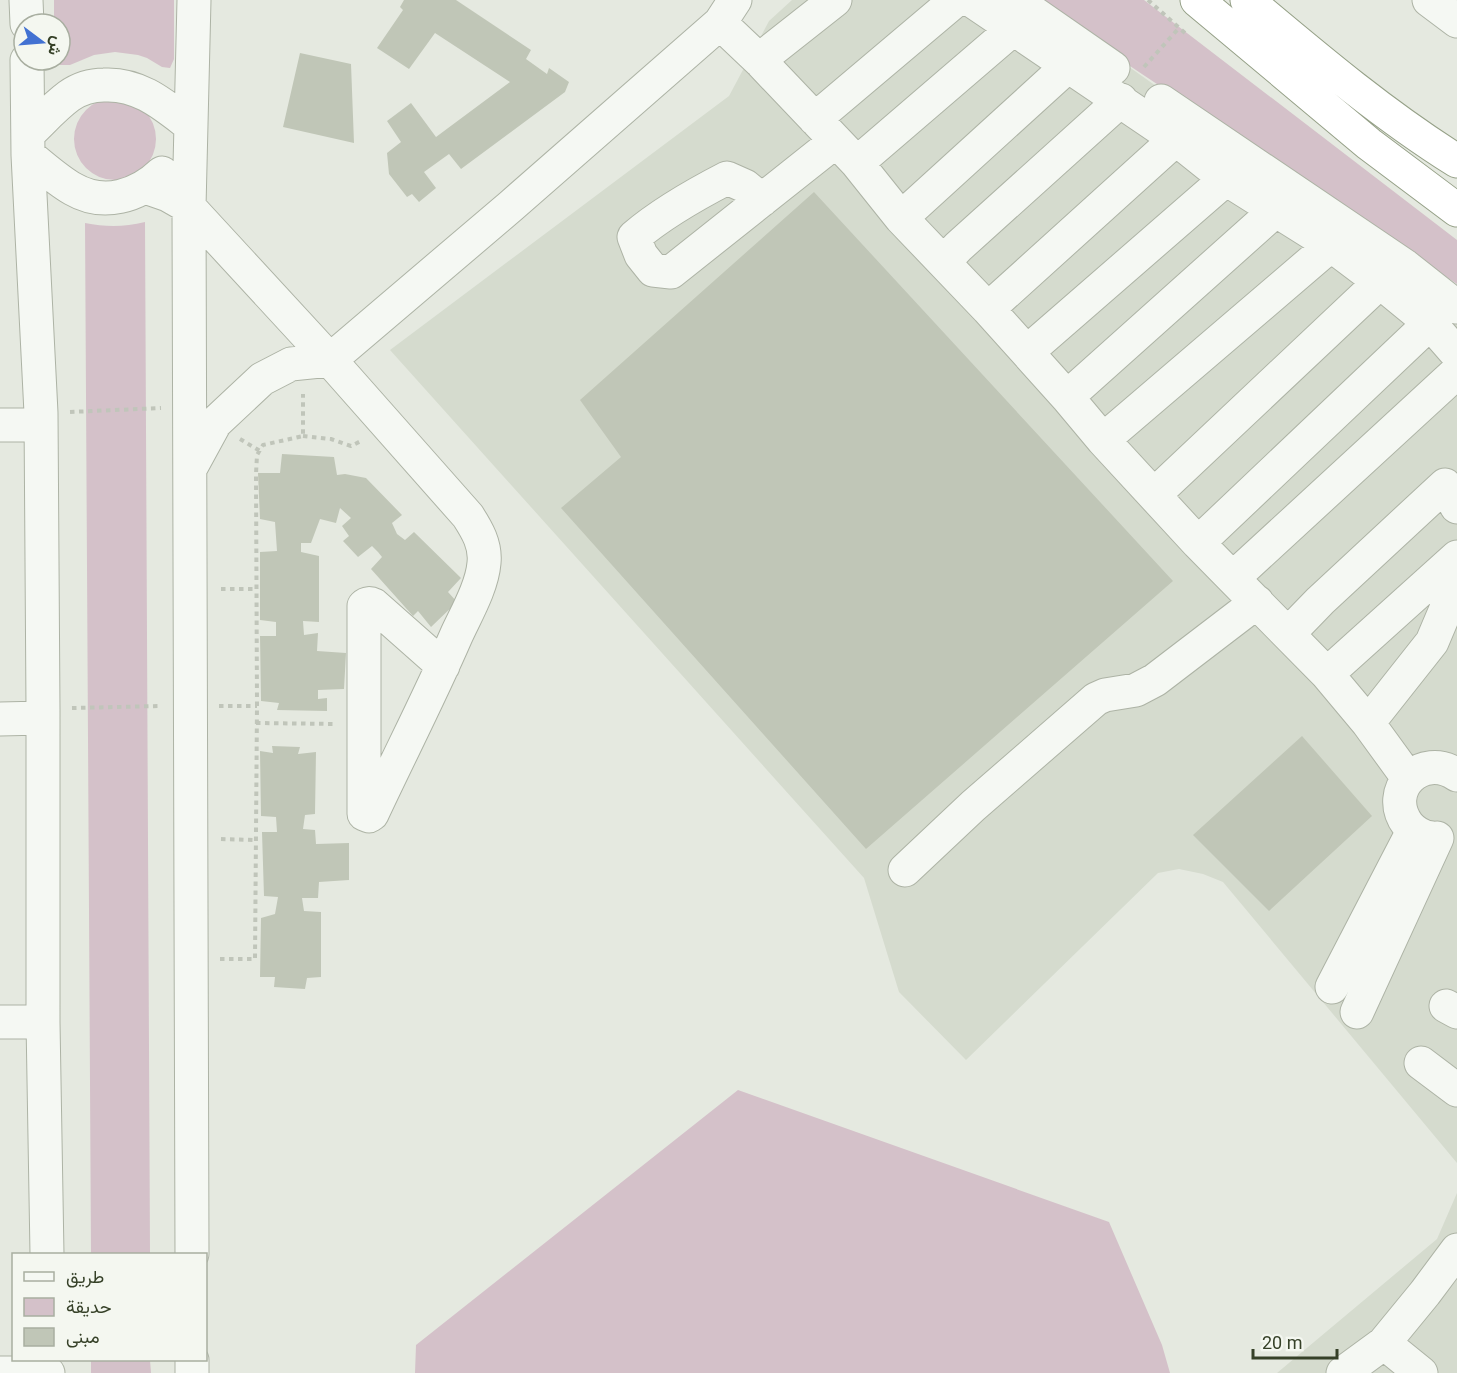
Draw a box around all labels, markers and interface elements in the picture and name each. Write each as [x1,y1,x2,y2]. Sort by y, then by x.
north arrow [12,12,72,72]
text: ش [44,34,68,58]
legend [12,1253,207,1361]
text: طريق [66,1266,104,1288]
text: حديقة [66,1296,112,1317]
scale bar [1253,1322,1337,1360]
text: مبنى [66,1326,100,1348]
text: 20 m [1262,1332,1302,1353]

